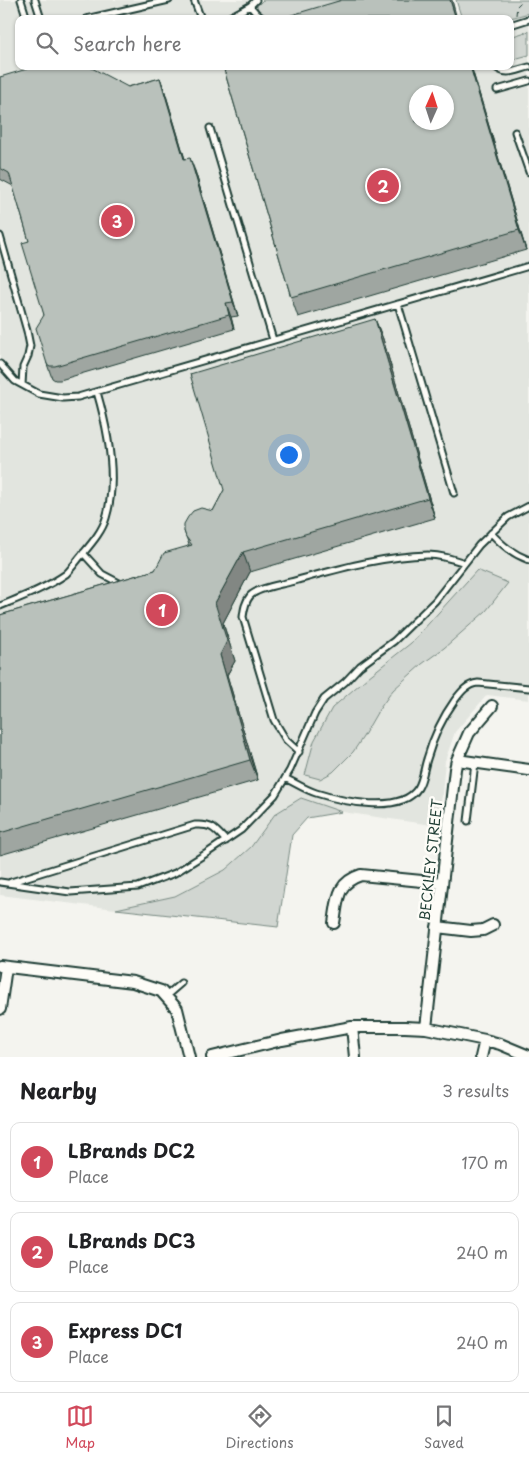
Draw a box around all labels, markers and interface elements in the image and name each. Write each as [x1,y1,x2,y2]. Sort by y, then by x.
search box [15,15,514,70]
icon: search [33,29,61,57]
text: Search here [73,29,182,57]
north arrow [409,85,454,130]
pin: 2 [367,167,399,205]
pin: 3 [101,202,133,240]
your location [276,442,302,468]
pin: 1 [146,591,178,629]
street label: BECKLEY STREET [414,797,447,922]
text: Nearby [20,1074,97,1106]
text: 3 results [442,1078,509,1102]
text: LBrands DC2 [68,1136,195,1164]
text: 1 [33,1150,41,1174]
text: 170 m [462,1150,508,1174]
text: Place [68,1164,109,1188]
text: LBrands DC3 [68,1226,195,1254]
text: 2 [31,1240,43,1264]
text: 240 m [456,1240,508,1264]
text: Place [68,1254,109,1278]
text: Express DC1 [68,1316,182,1344]
text: 3 [32,1330,42,1354]
text: 240 m [456,1330,508,1354]
text: Place [68,1344,109,1368]
tab: Map [65,1402,95,1453]
tab: Directions [226,1402,294,1453]
tab: Saved [424,1402,464,1453]

